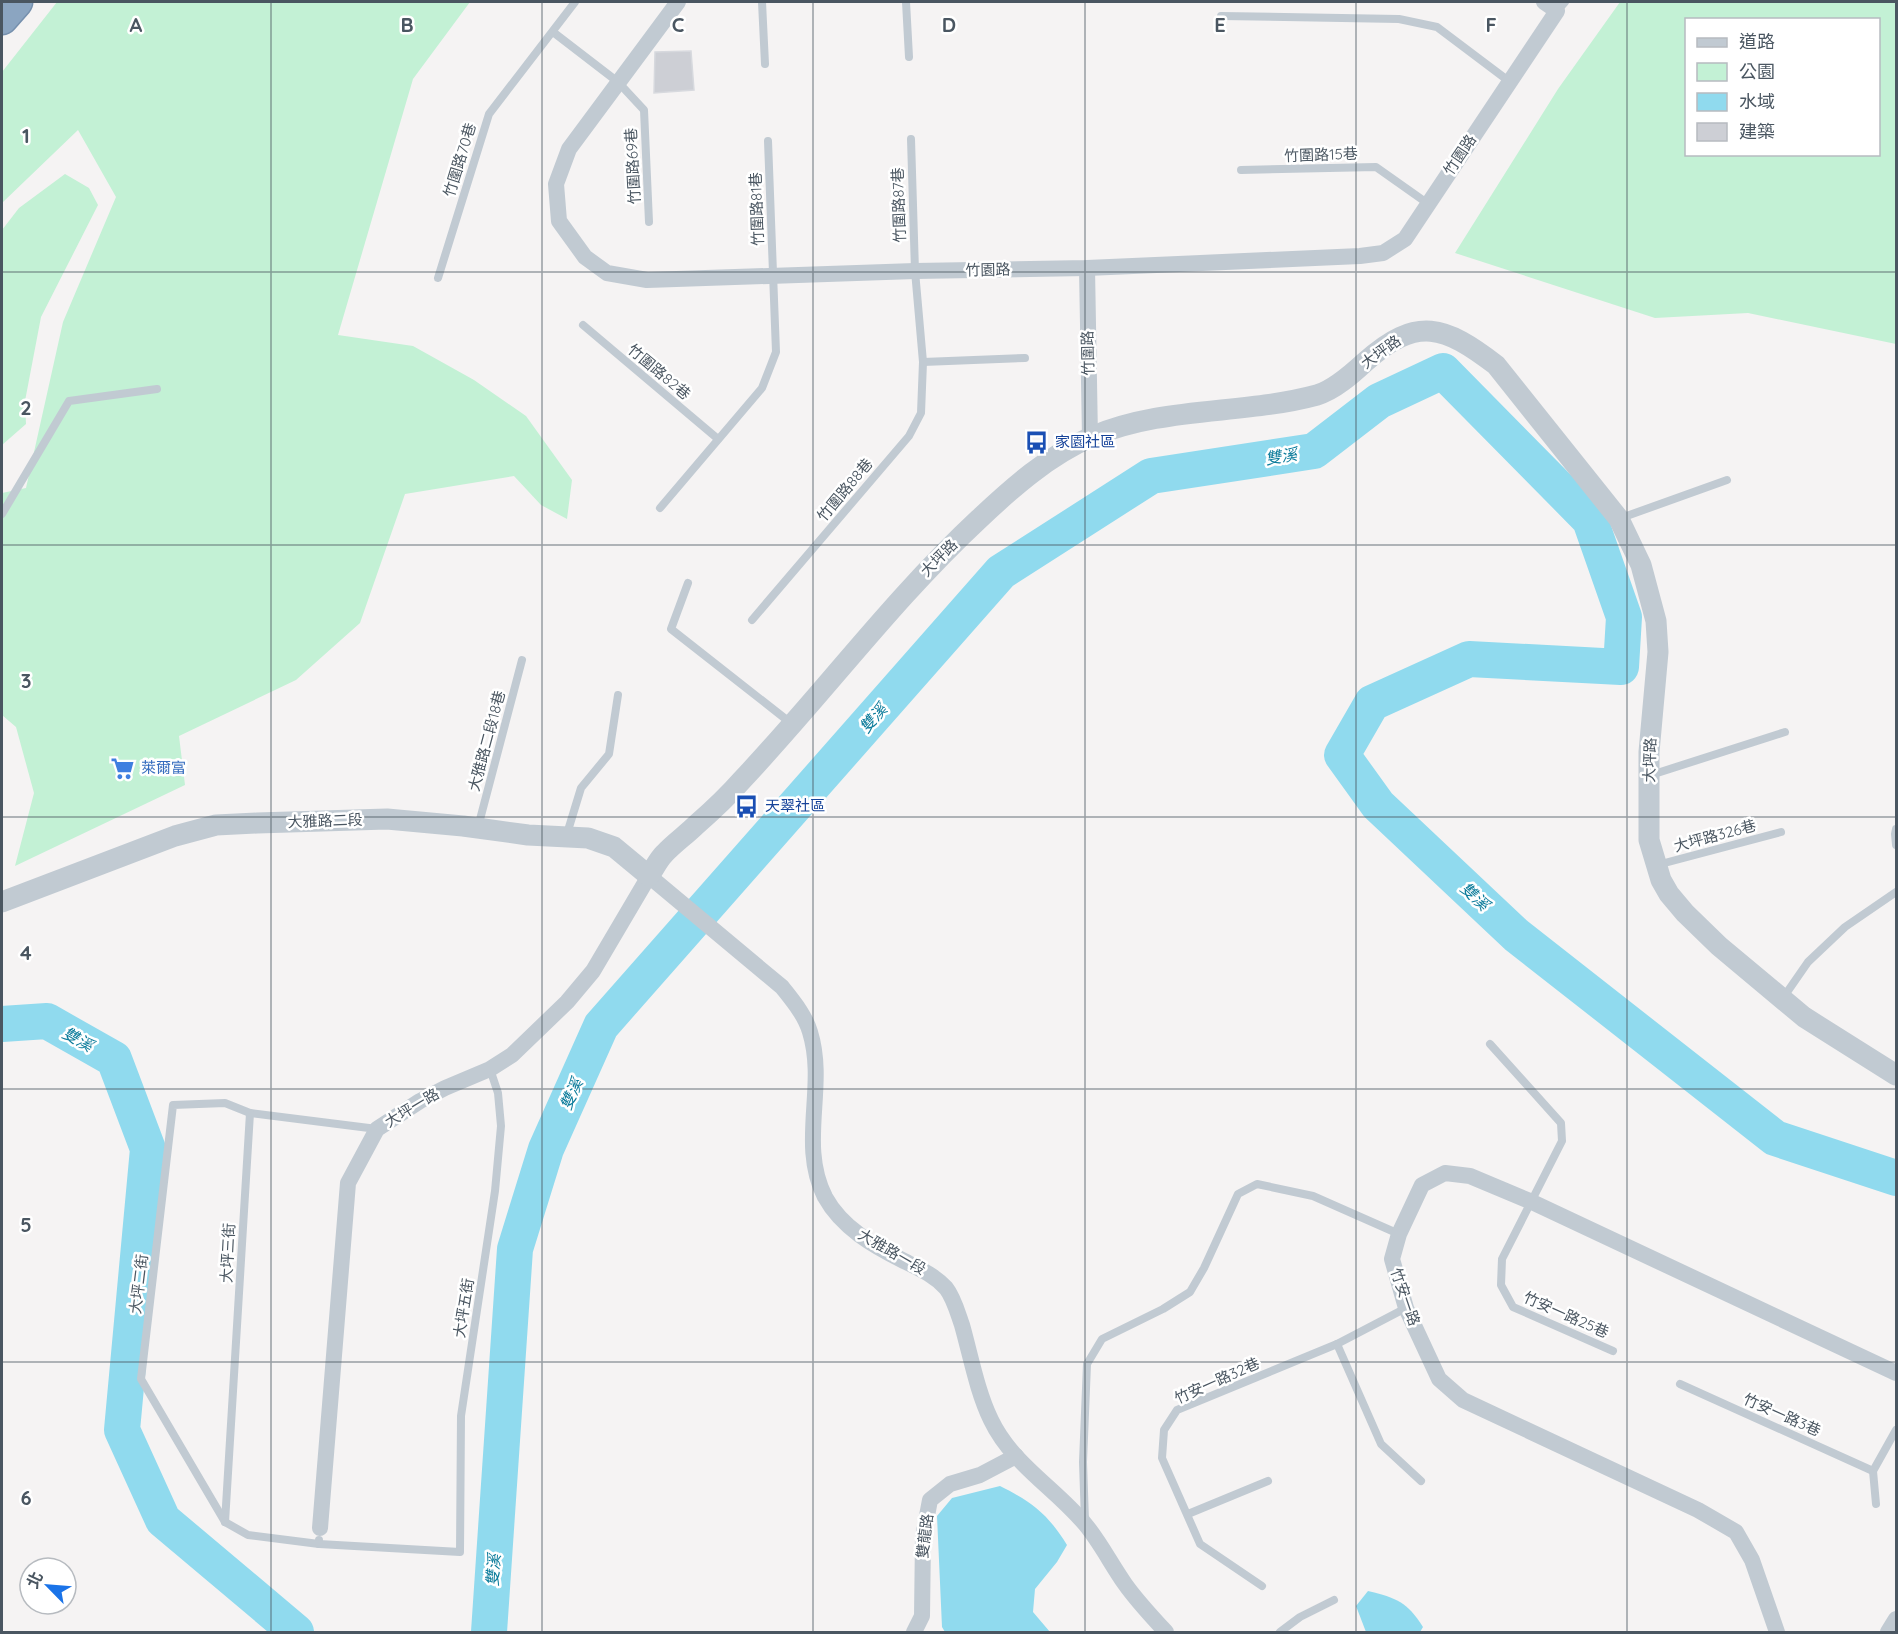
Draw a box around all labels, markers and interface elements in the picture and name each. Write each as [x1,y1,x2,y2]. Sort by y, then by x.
text: A [130,12,143,37]
text: B [400,12,414,37]
text: C [672,12,685,37]
text: D [942,12,956,37]
text: E [1214,12,1226,37]
text: F [1485,12,1497,37]
legend [1685,18,1880,156]
text: 道路 [1739,30,1775,53]
text: 公園 [1739,60,1775,83]
text: 水域 [1739,90,1775,113]
street label: 竹圍路70巷 [439,120,480,199]
text: 建築 [1739,120,1775,143]
text: 1 [22,123,30,148]
street label: 竹圍路69巷 [621,127,644,205]
street label: 竹園路 [1439,131,1480,179]
street label: 竹圍路15巷 [1284,144,1358,165]
street label: 竹圍路87巷 [888,167,909,243]
street label: 竹圍路81巷 [746,172,767,246]
street label: 竹園路 [965,260,1011,279]
street label: 竹圍路 [1078,330,1097,376]
street label: 大坪路 [1357,331,1404,373]
street label: 竹圍路82巷 [624,340,695,403]
text: 2 [20,395,32,420]
bus stop icon: 家園社區 [1024,429,1050,455]
place label: 家園社區 [1055,432,1115,451]
water label: 雙溪 [1264,443,1300,468]
street label: 竹圍路88巷 [813,454,876,525]
street label: 大坪路 [916,535,961,580]
text: 3 [21,668,31,693]
street label: 大雅路二段18巷 [464,688,509,793]
water label: 雙溪 [855,698,892,737]
street label: 大坪路 [1639,737,1660,783]
supermarket icon: 萊爾富 [110,755,136,781]
place label: 萊爾富 [141,758,186,777]
bus stop icon: 天翠社區 [734,793,760,819]
place label: 天翠社區 [765,796,825,815]
street label: 大雅路二段 [287,810,363,831]
street label: 大坪路326巷 [1672,815,1758,856]
water label: 雙溪 [1456,878,1495,916]
text: 4 [20,940,32,965]
water label: 雙溪 [59,1022,99,1056]
water label: 雙溪 [555,1073,587,1113]
street label: 大坪一路 [381,1084,442,1131]
text: 5 [20,1212,32,1237]
street label: 大坪三街 [216,1223,239,1283]
street label: 大雅路一段 [855,1225,929,1279]
street label: 大坪二街 [125,1253,152,1315]
street label: 竹安一路 [1387,1265,1424,1328]
street label: 大坪五街 [449,1277,478,1339]
street label: 竹安一路25巷 [1521,1287,1612,1342]
street label: 竹安一路32巷 [1171,1353,1262,1408]
street label: 竹安一路3巷 [1740,1389,1824,1440]
text: 6 [20,1485,32,1510]
street label: 雙龍路 [912,1512,937,1559]
water label: 雙溪 [482,1551,504,1587]
north arrow [18,1556,78,1616]
text: 北 [22,1568,47,1591]

